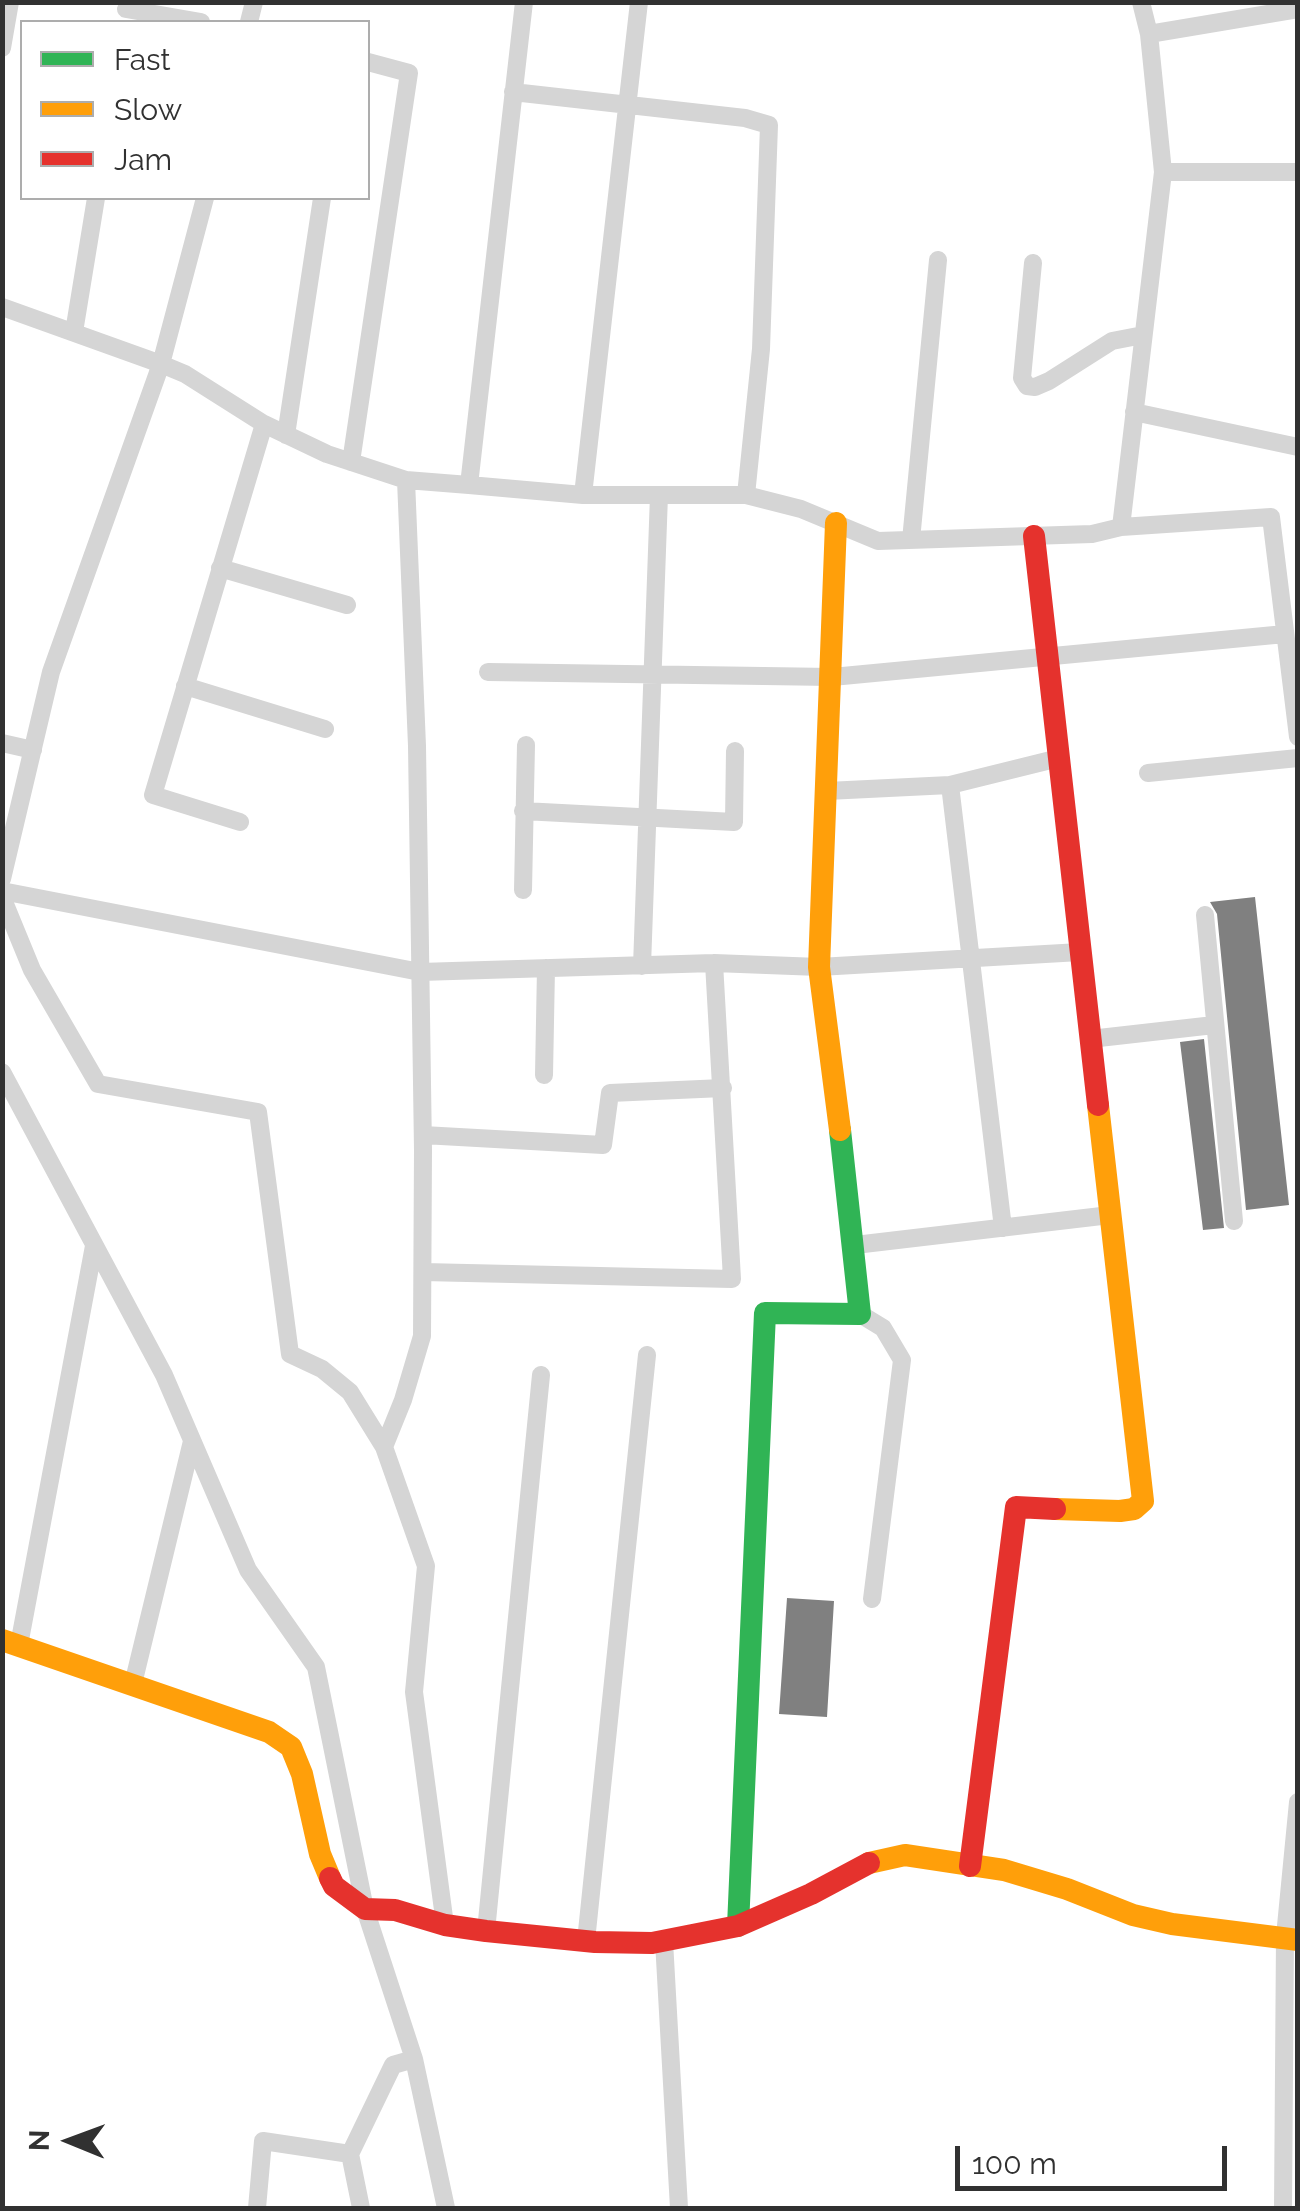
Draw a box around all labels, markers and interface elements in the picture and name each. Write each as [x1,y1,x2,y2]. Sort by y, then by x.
legend [20,20,370,200]
text: Fast [114,42,171,77]
text: Slow [114,92,182,127]
text: Jam [114,142,172,177]
north arrow [20,2091,120,2191]
scale bar [960,2126,1232,2188]
text: N [23,2129,56,2151]
text: 100 m [972,2146,1057,2181]

